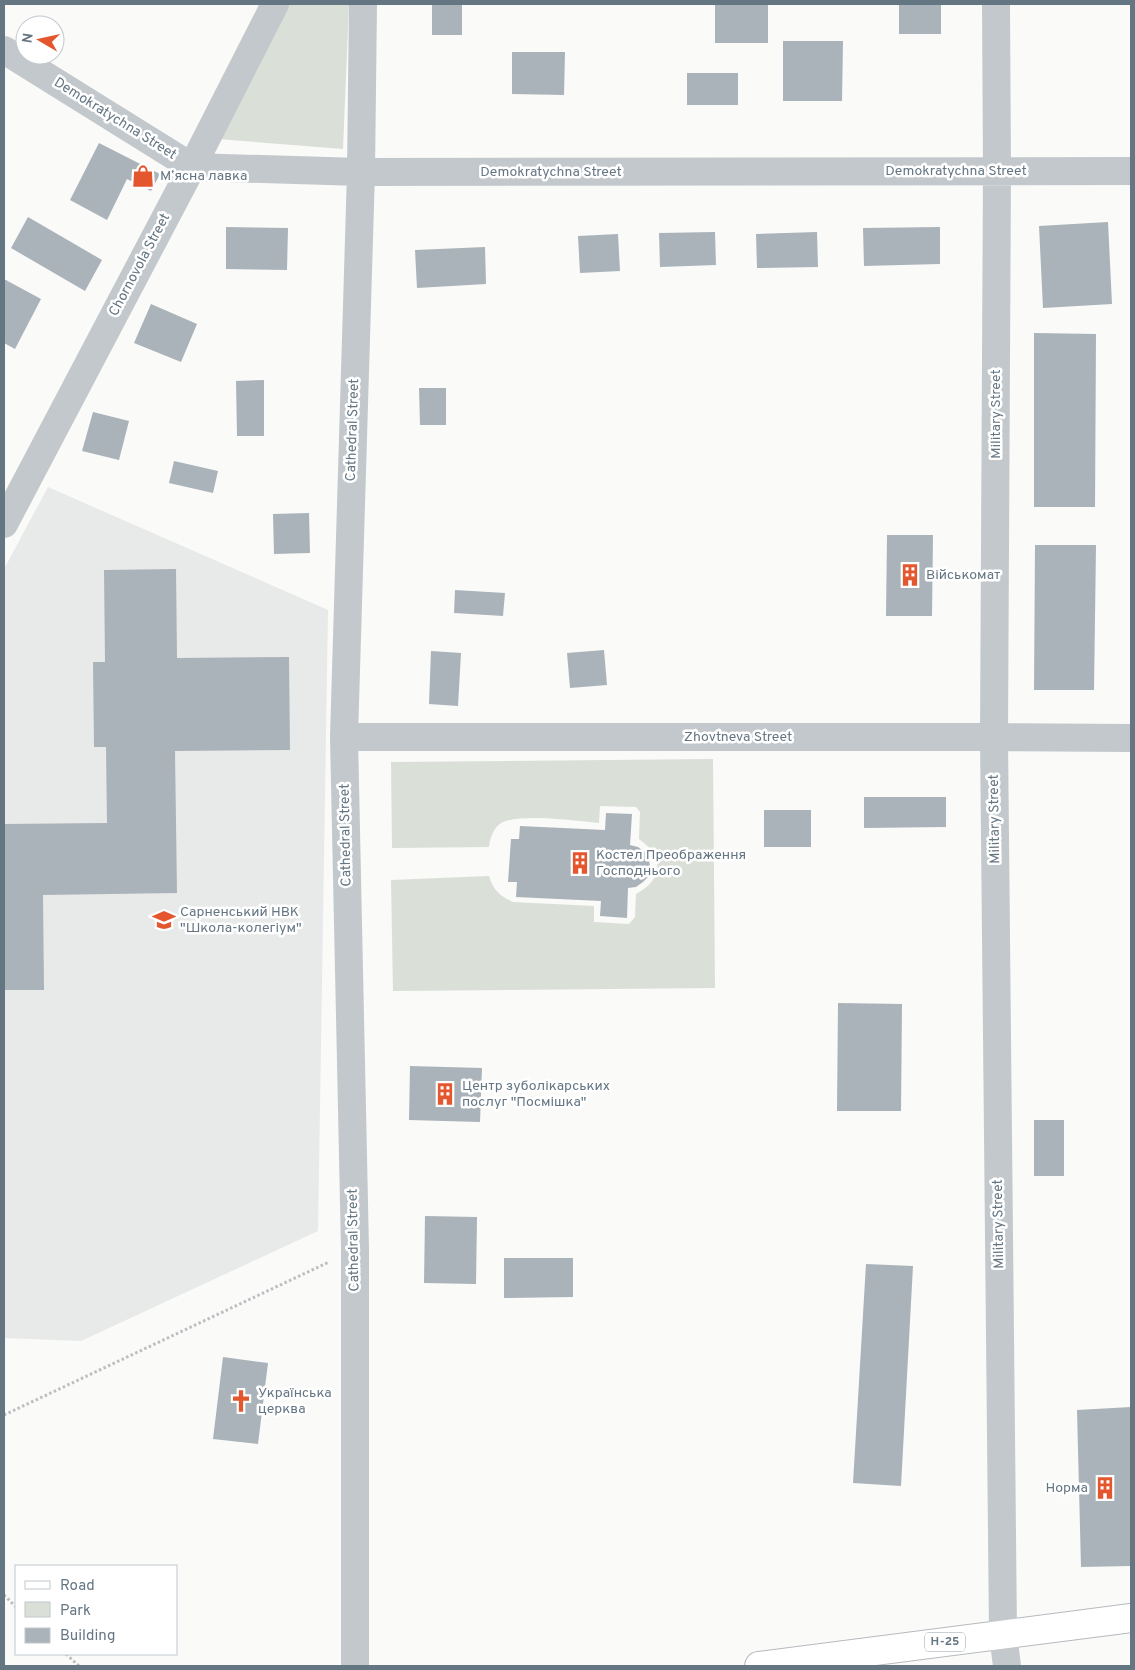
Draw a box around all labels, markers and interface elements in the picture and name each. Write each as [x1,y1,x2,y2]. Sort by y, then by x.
north arrow [15,15,65,65]
text: N [19,32,38,45]
street label: Demokratychna Street [51,74,179,164]
shop icon: Мʼясна лавка [130,163,156,189]
street label: Demokratychna Street [885,163,1027,180]
street label: Demokratychna Street [480,164,622,181]
place label: Мʼясна лавка [160,168,247,185]
street label: Chornovola Street [106,211,174,319]
street label: Military Street [988,369,1005,459]
street label: Cathedral Street [343,378,363,482]
building icon: Військомат [897,562,923,588]
place label: Військомат [926,567,1000,584]
street label: Zhovtneva Street [684,729,792,746]
street label: Military Street [986,774,1004,864]
street label: Cathedral Street [337,783,355,887]
place label: Костел Преображення Господнього [596,847,746,880]
building icon: Костел Преображення Господнього [567,850,593,876]
place label: Сарненський НВК "Школа-колегіум" [180,904,302,937]
school or university icon: Сарненський НВК "Школа-колегіум" [151,907,177,933]
place label: Центр зуболікарських послуг "Посмішка" [462,1078,610,1111]
building icon: Центр зуболікарських послуг "Посмішка" [432,1081,458,1107]
street label: Military Street [990,1179,1008,1269]
street label: Cathedral Street [345,1188,363,1292]
place label: Українська церква [258,1385,332,1418]
church icon: Українська церква [228,1388,254,1414]
building icon: Норма [1092,1475,1118,1501]
place label: Норма [1045,1480,1088,1497]
legend [15,1565,178,1655]
text: Road [60,1577,95,1596]
text: Park [60,1602,91,1621]
text: Building [60,1627,115,1646]
road number: Н-25 [925,1632,965,1651]

